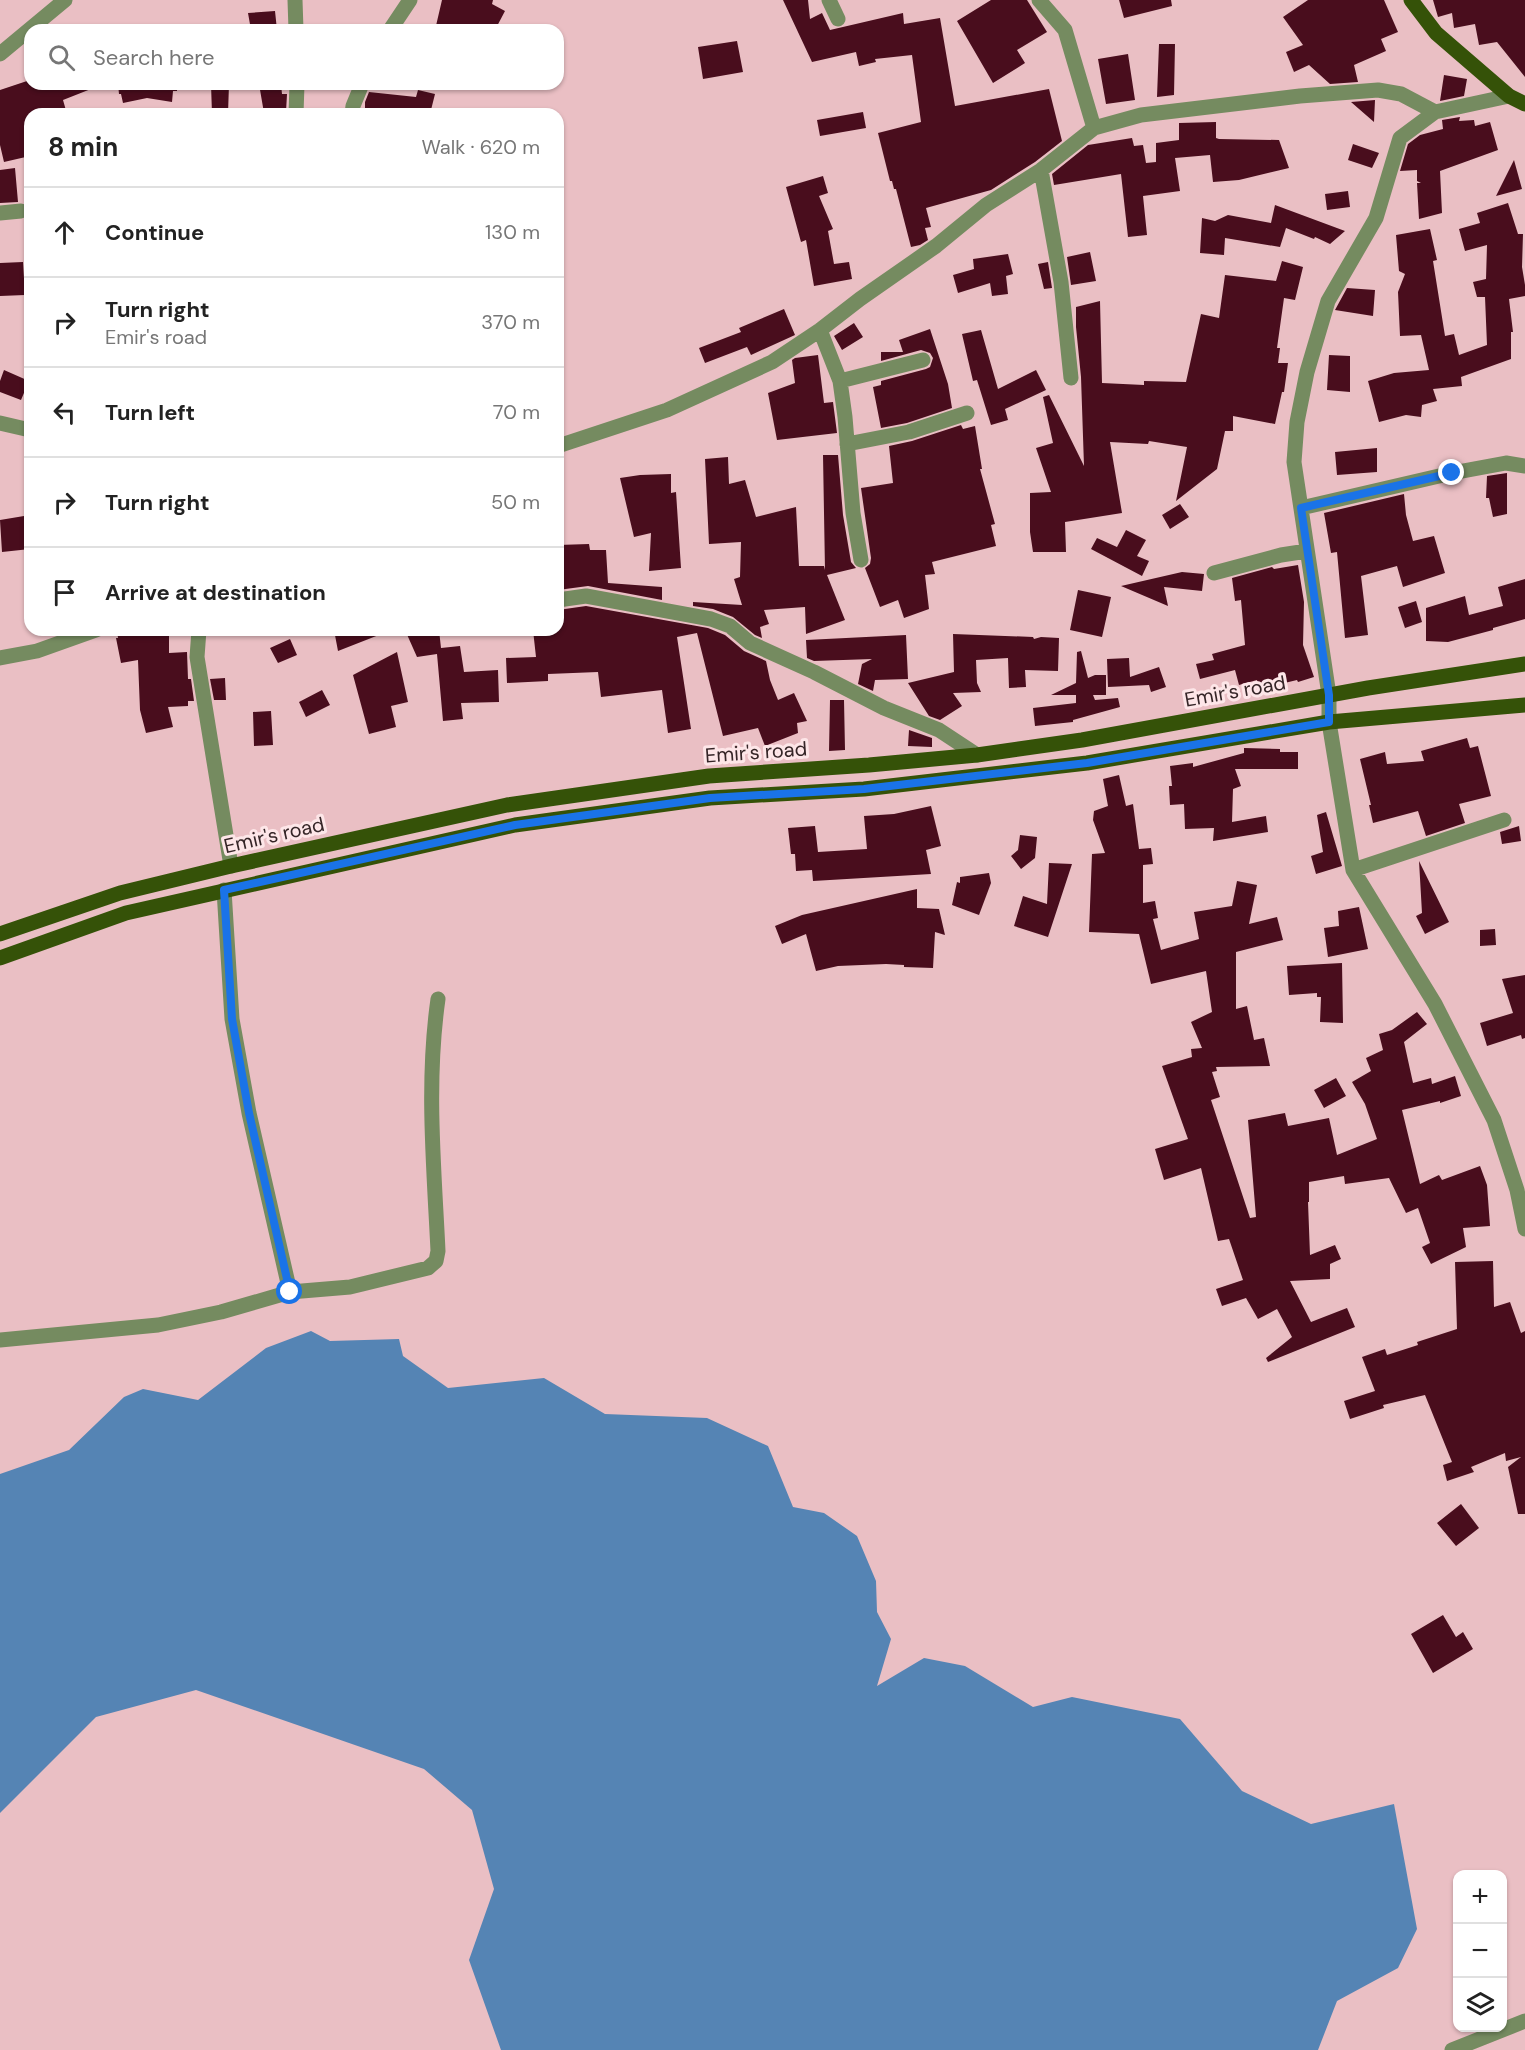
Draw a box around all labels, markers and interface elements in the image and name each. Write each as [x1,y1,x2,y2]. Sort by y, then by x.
search box [24,24,564,90]
icon: search [45,41,78,74]
text: Search here [93,43,214,72]
text: 8 min [48,130,118,164]
text: Walk · 620 m [421,134,540,160]
icon: ahead [48,216,81,249]
text: Continue [105,218,204,247]
text: 130 m [485,219,540,245]
text: Turn right [105,295,210,324]
icon: right [48,306,81,339]
text: 370 m [481,309,540,335]
text: Emir's road [105,324,207,350]
icon: left [48,396,81,429]
text: Turn left [105,398,195,427]
text: 70 m [493,399,540,425]
route end [1438,459,1464,485]
icon: right [48,486,81,519]
text: Turn right [105,488,210,517]
text: 50 m [491,489,540,515]
icon: arrive [48,576,81,609]
text: Arrive at destination [105,578,326,607]
street label: Emir's road [1182,669,1288,713]
street label: Emir's road [704,735,808,769]
street label: Emir's road [221,811,327,859]
route start [276,1278,302,1304]
map controls [1453,1870,1507,2032]
button: + [1453,1870,1507,1924]
button: − [1453,1924,1507,1978]
button: layers [1453,1978,1507,2032]

